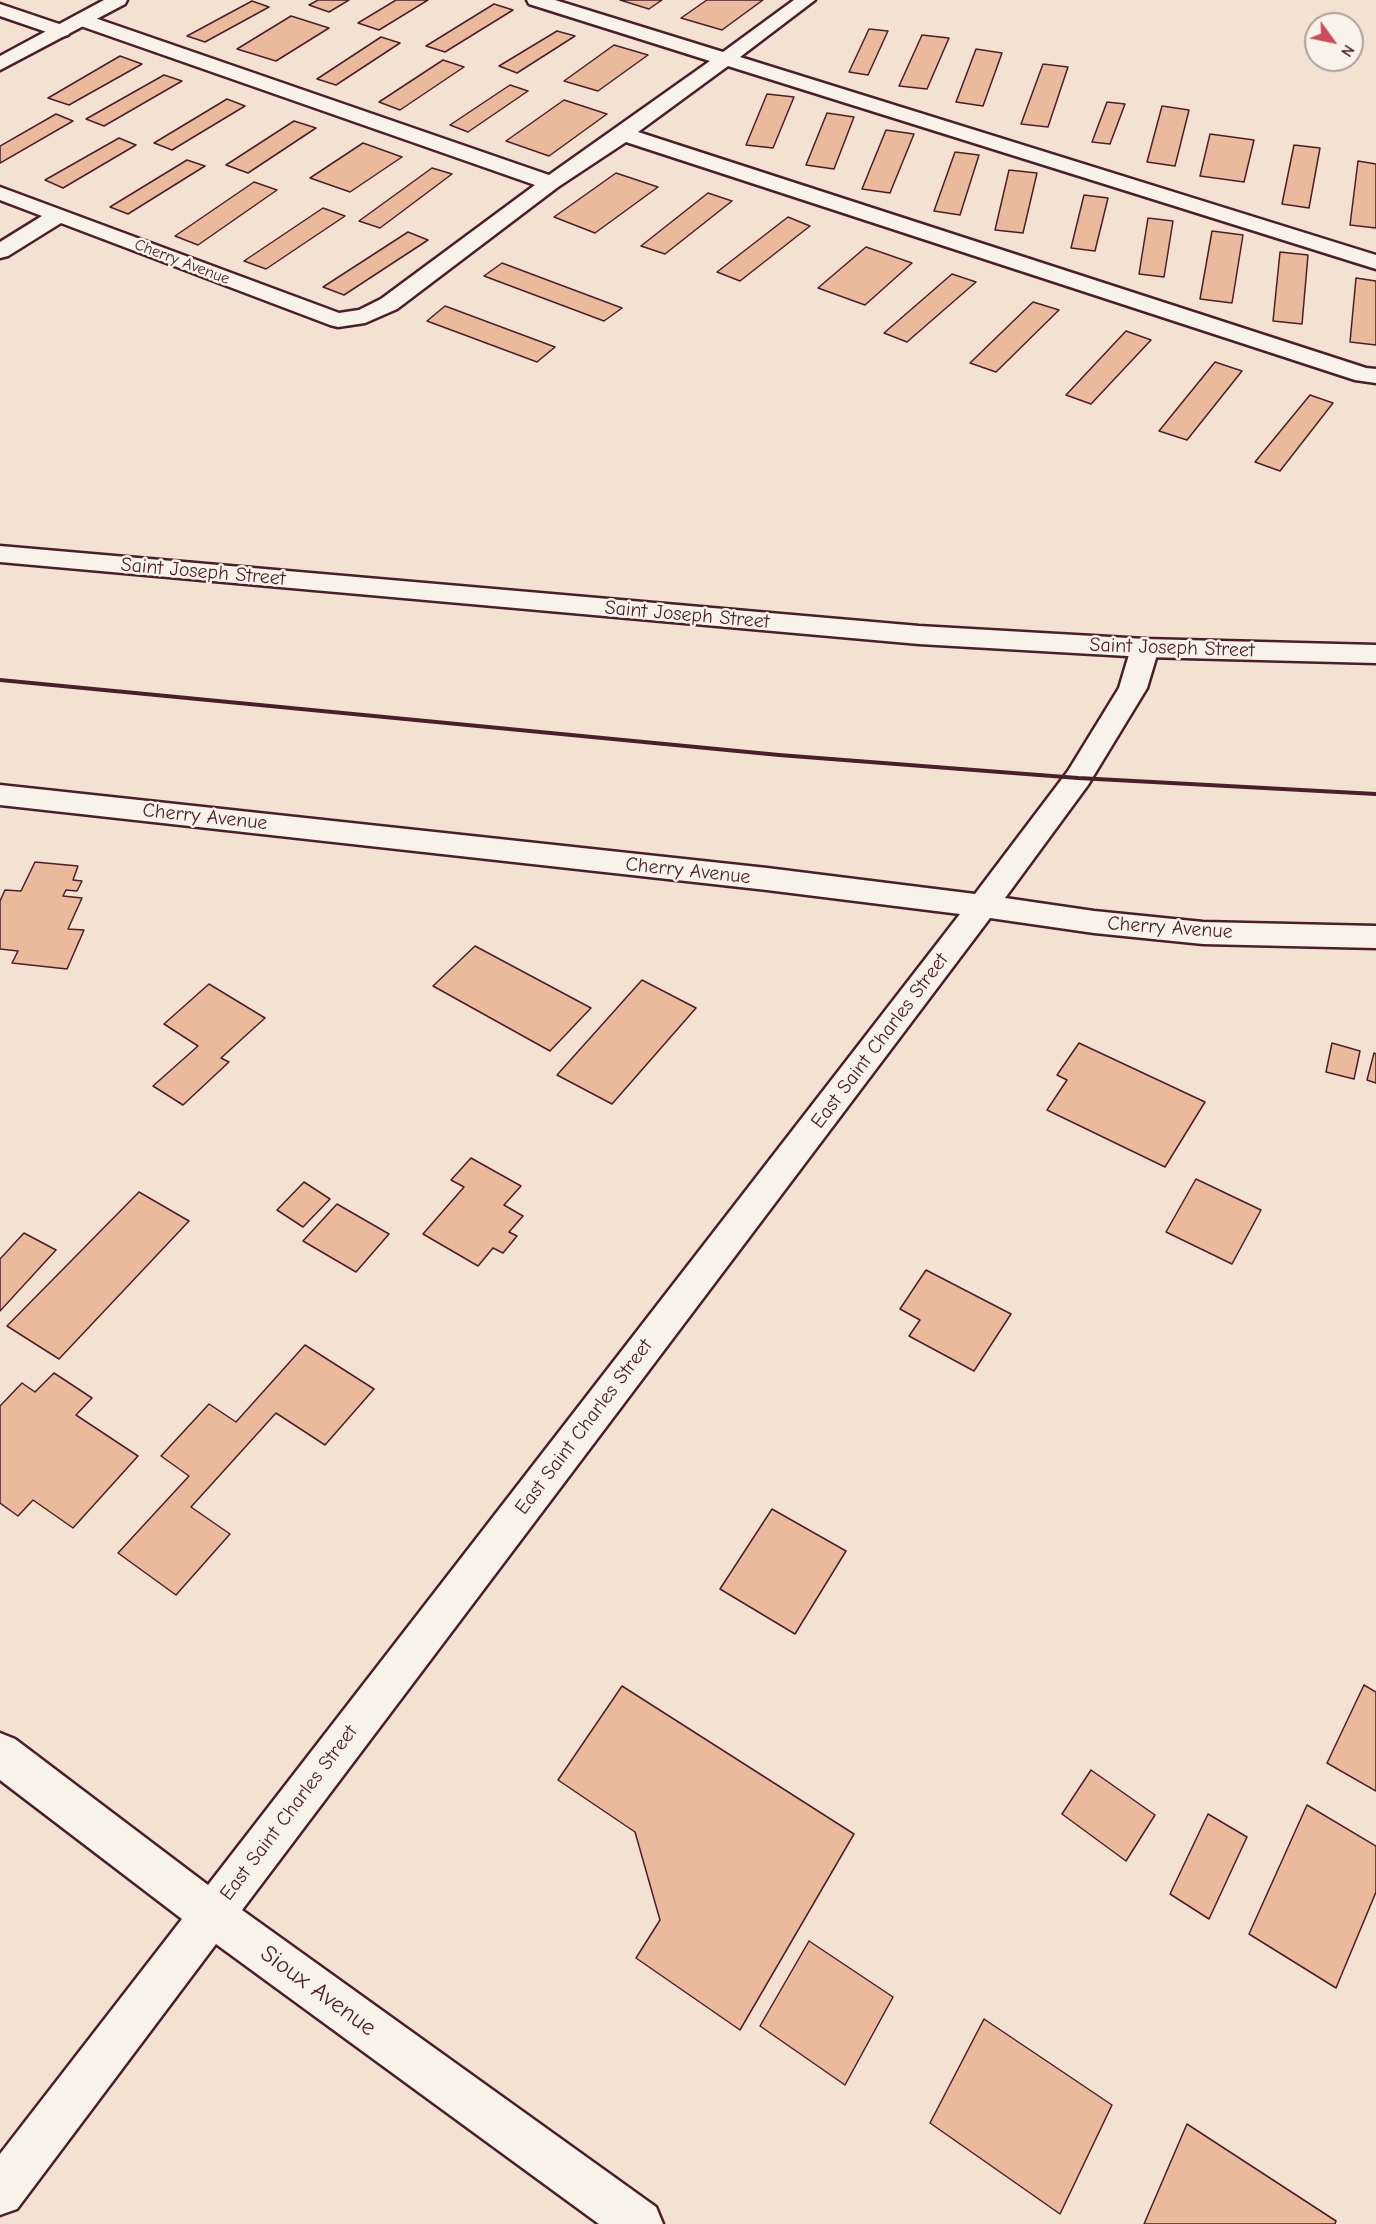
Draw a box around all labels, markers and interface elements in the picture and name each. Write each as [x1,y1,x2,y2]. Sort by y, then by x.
north arrow [1304,12,1364,72]
text: N [1337,41,1358,60]
street label: Cherry Avenue [132,235,232,289]
street label: Saint Joseph Street [120,553,286,591]
street label: Saint Joseph Street [604,596,770,634]
street label: Saint Joseph Street [1089,633,1255,663]
street label: Cherry Avenue [141,799,269,835]
street label: Cherry Avenue [624,853,752,889]
street label: Cherry Avenue [1107,912,1233,944]
street label: East Saint Charles Street [806,949,954,1133]
street label: East Saint Charles Street [510,1335,658,1519]
street label: East Saint Charles Street [215,1721,363,1905]
street label: Sioux Avenue [254,1939,382,2043]

